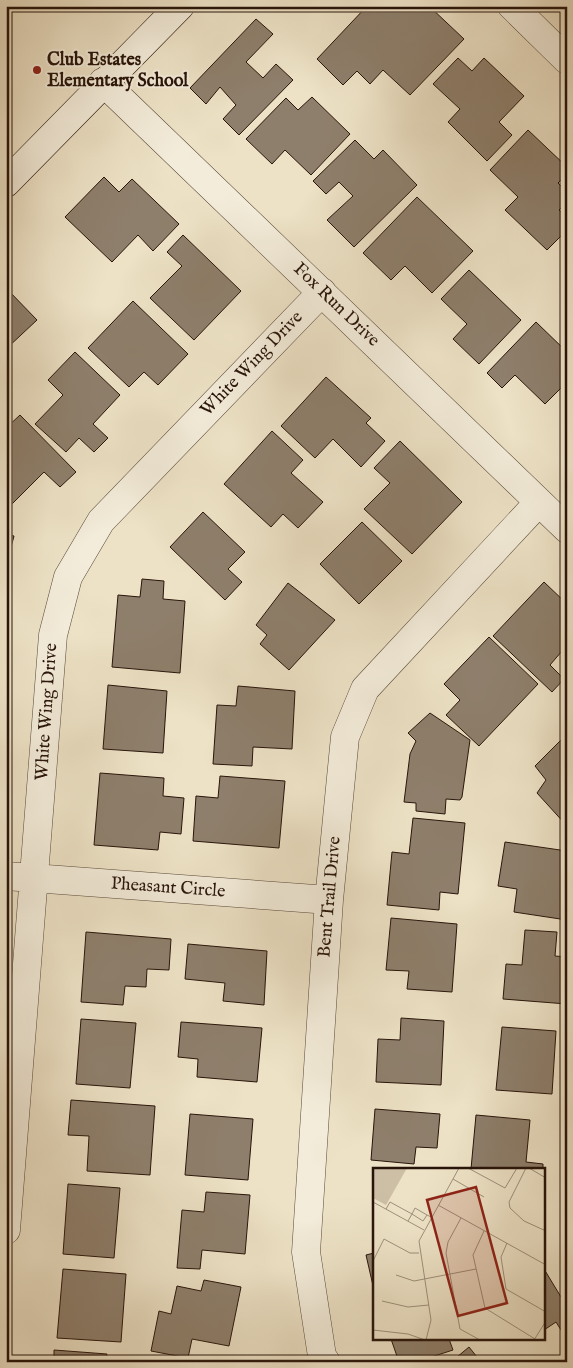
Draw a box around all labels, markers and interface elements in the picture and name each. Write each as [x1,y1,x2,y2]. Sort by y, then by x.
place label: Club Estates Elementary School [47,49,189,93]
marker: Club Estates Elementary School [31,64,43,76]
street label: Fox Run Drive [288,258,384,352]
street label: White Wing Drive [196,306,308,422]
street label: White Wing Drive [31,642,63,782]
street label: Bent Trail Drive [313,835,347,959]
street label: Pheasant Circle [110,873,226,903]
inset map [373,1168,546,1340]

